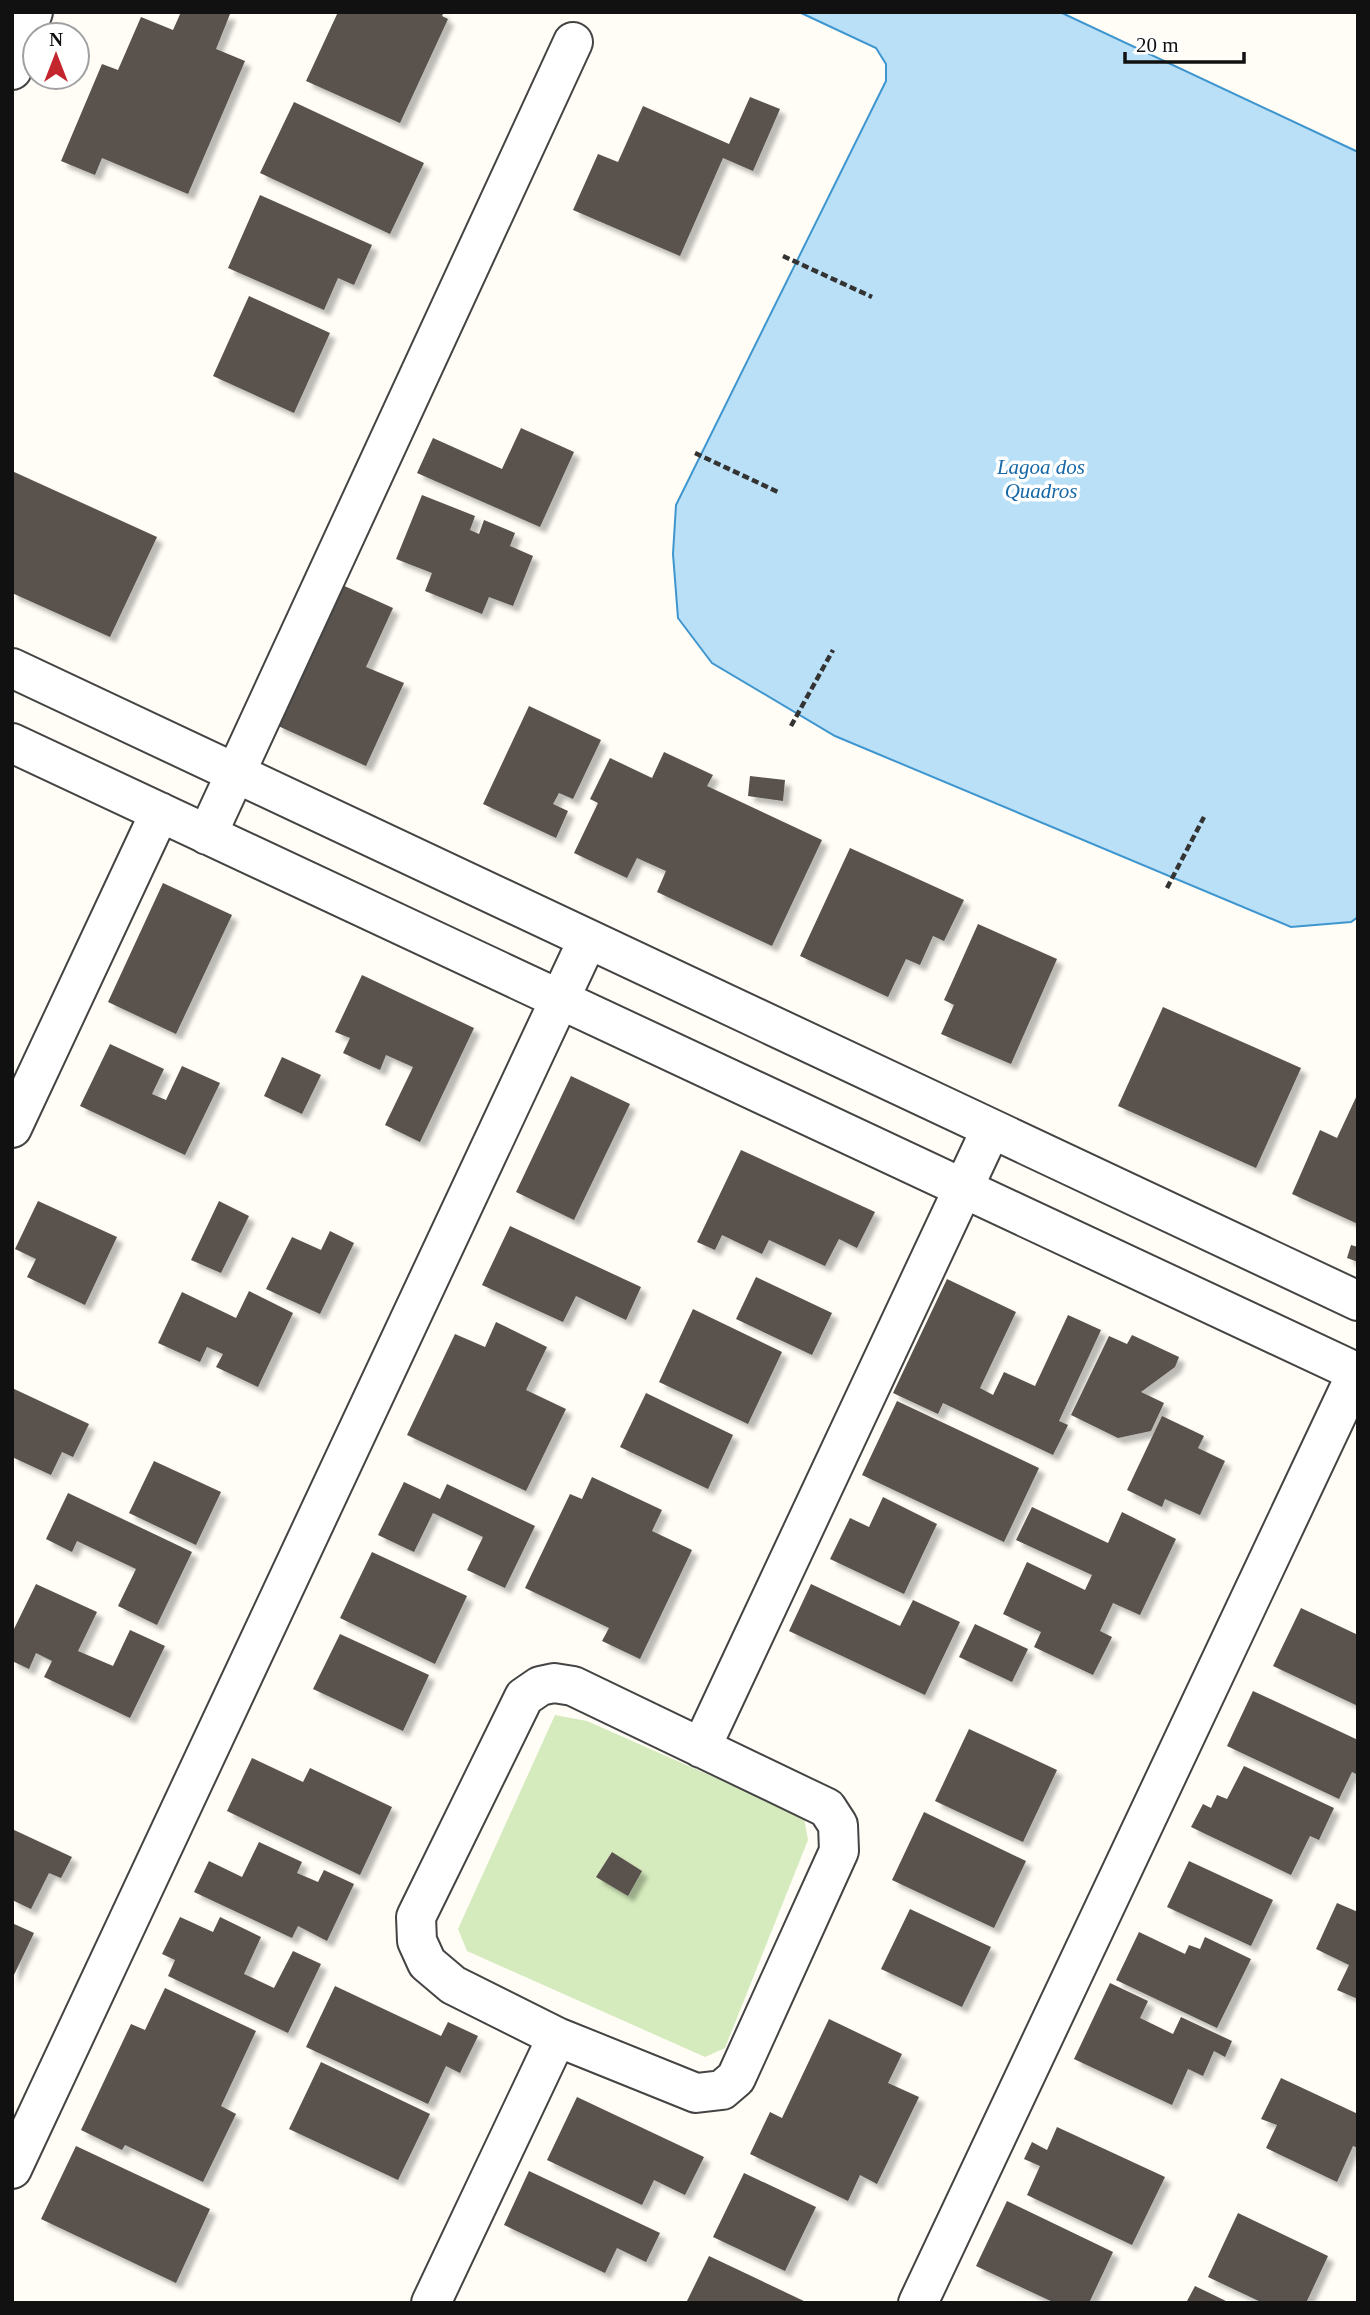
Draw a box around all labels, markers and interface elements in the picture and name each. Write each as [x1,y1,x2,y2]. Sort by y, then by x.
north arrow [21,21,91,91]
scale bar [1125,21,1244,65]
text: N [49,29,63,50]
text: 20 m [1136,33,1179,57]
water label: Lagoa dos Quadros [996,455,1085,503]

